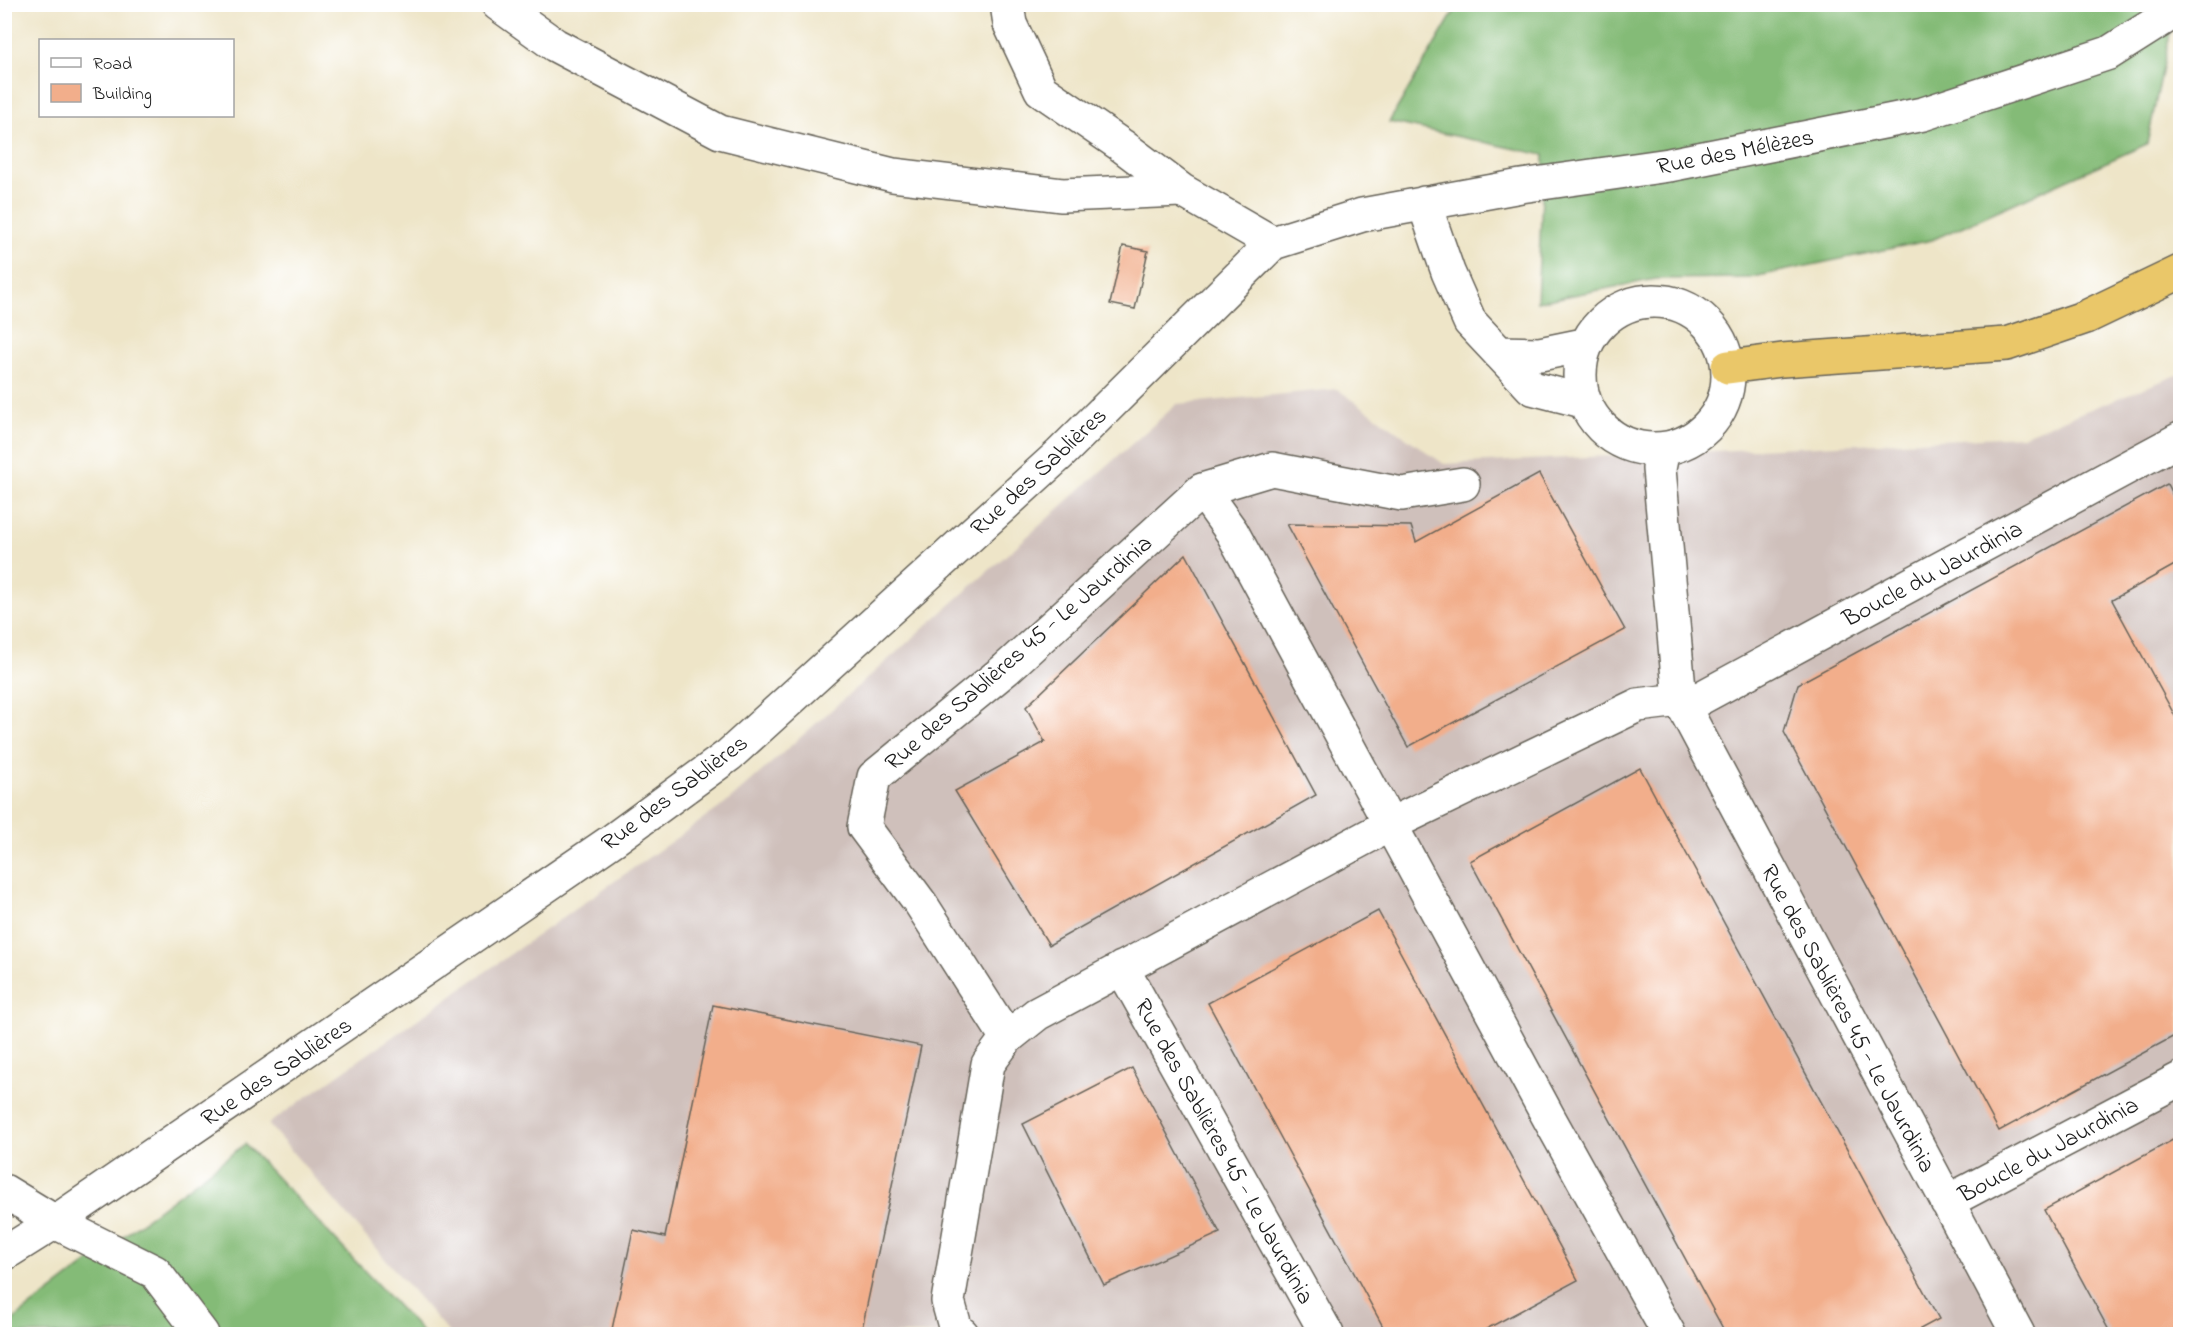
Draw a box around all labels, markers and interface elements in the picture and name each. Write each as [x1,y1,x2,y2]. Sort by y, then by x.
legend [39,39,234,117]
text: Road [93,52,132,78]
text: Building [92,82,152,109]
street label: Rue des Mélèzes [1654,121,1817,186]
street label: Rue des Sablières [963,400,1116,546]
street label: Boucle du Jaurdinia [1836,513,2029,638]
street label: Rue des Sablières 45 - Le Jaurdinia [878,528,1161,780]
street label: Rue des Sablières [595,727,756,861]
street label: Rue des Sablières 45 - Le Jaurdinia [1750,859,1943,1180]
street label: Rue des Sablières 45 - Le Jaurdinia [1124,993,1322,1312]
street label: Rue des Sablières [195,1009,360,1137]
street label: Boucle du Jaurdinia [1952,1089,2145,1214]

